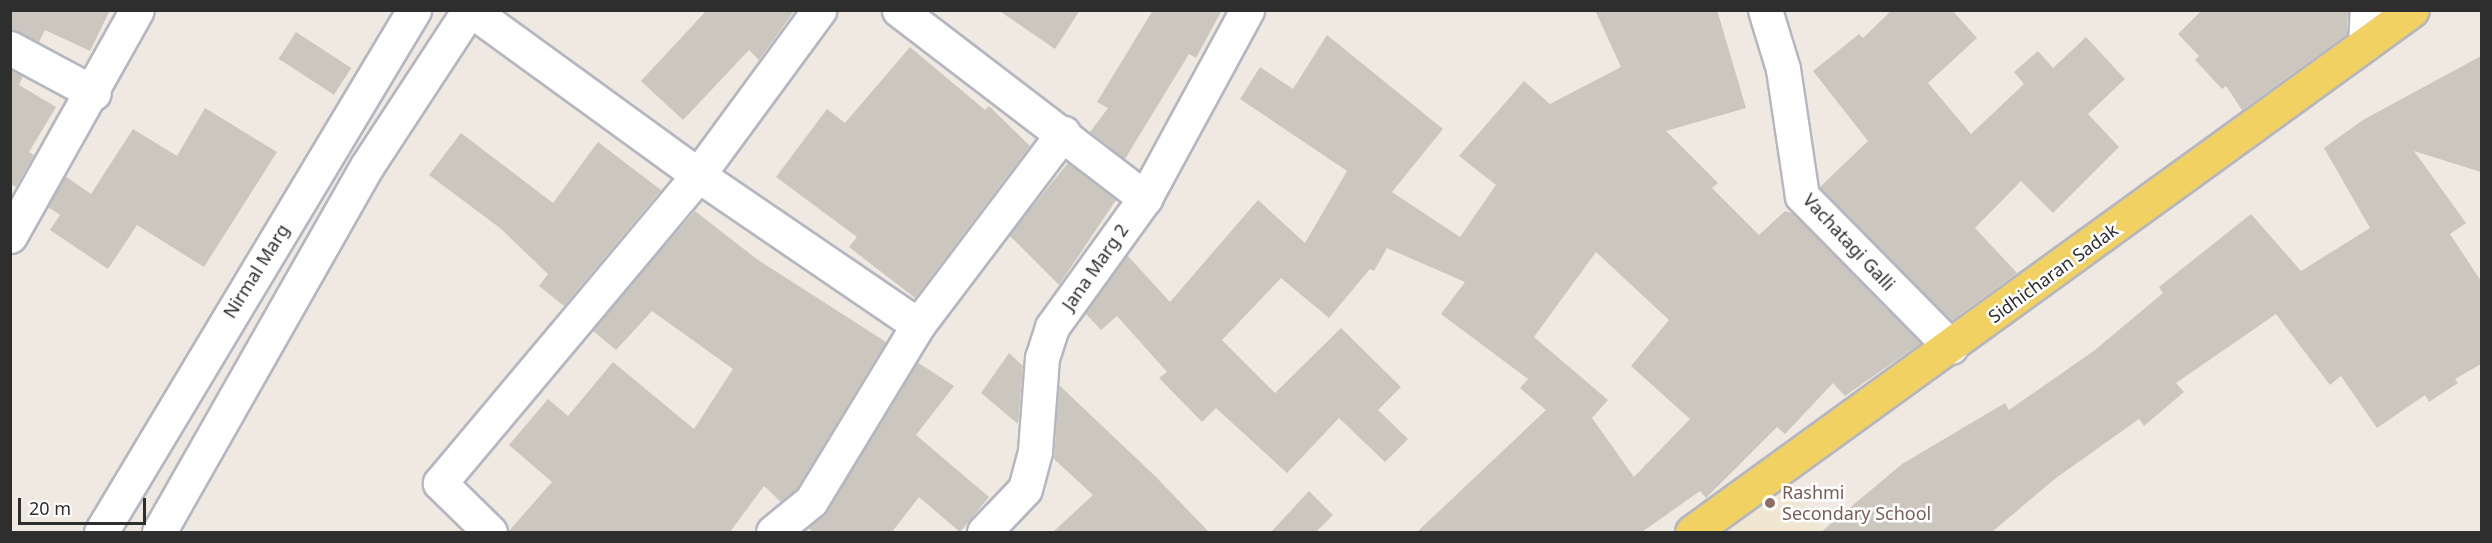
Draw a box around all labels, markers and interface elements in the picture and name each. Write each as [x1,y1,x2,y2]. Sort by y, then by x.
street label: Vachatagi Galli [1799,189,1899,295]
street label: Sidhicharan Sadak [1984,219,2122,327]
street label: Nirmal Marg [219,220,293,322]
street label: Jana Marg 2 [1057,220,1133,314]
place label: Rashmi Secondary School [1782,482,1931,524]
scale bar [21,486,148,524]
text: 20 m [29,496,71,520]
marker: Rashmi Secondary School [1763,496,1777,510]

